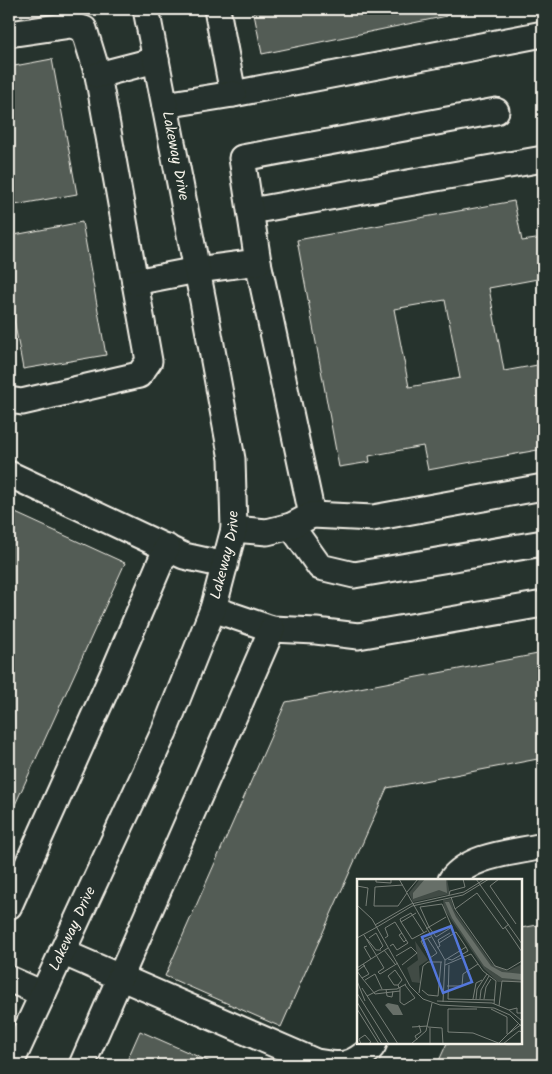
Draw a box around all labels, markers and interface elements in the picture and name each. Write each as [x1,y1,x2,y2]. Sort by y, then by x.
street label: Lakeway Drive [155,109,195,203]
street label: Lakeway Drive [204,510,246,602]
inset map [357,879,522,1044]
street label: Lakeway Drive [43,882,103,975]

